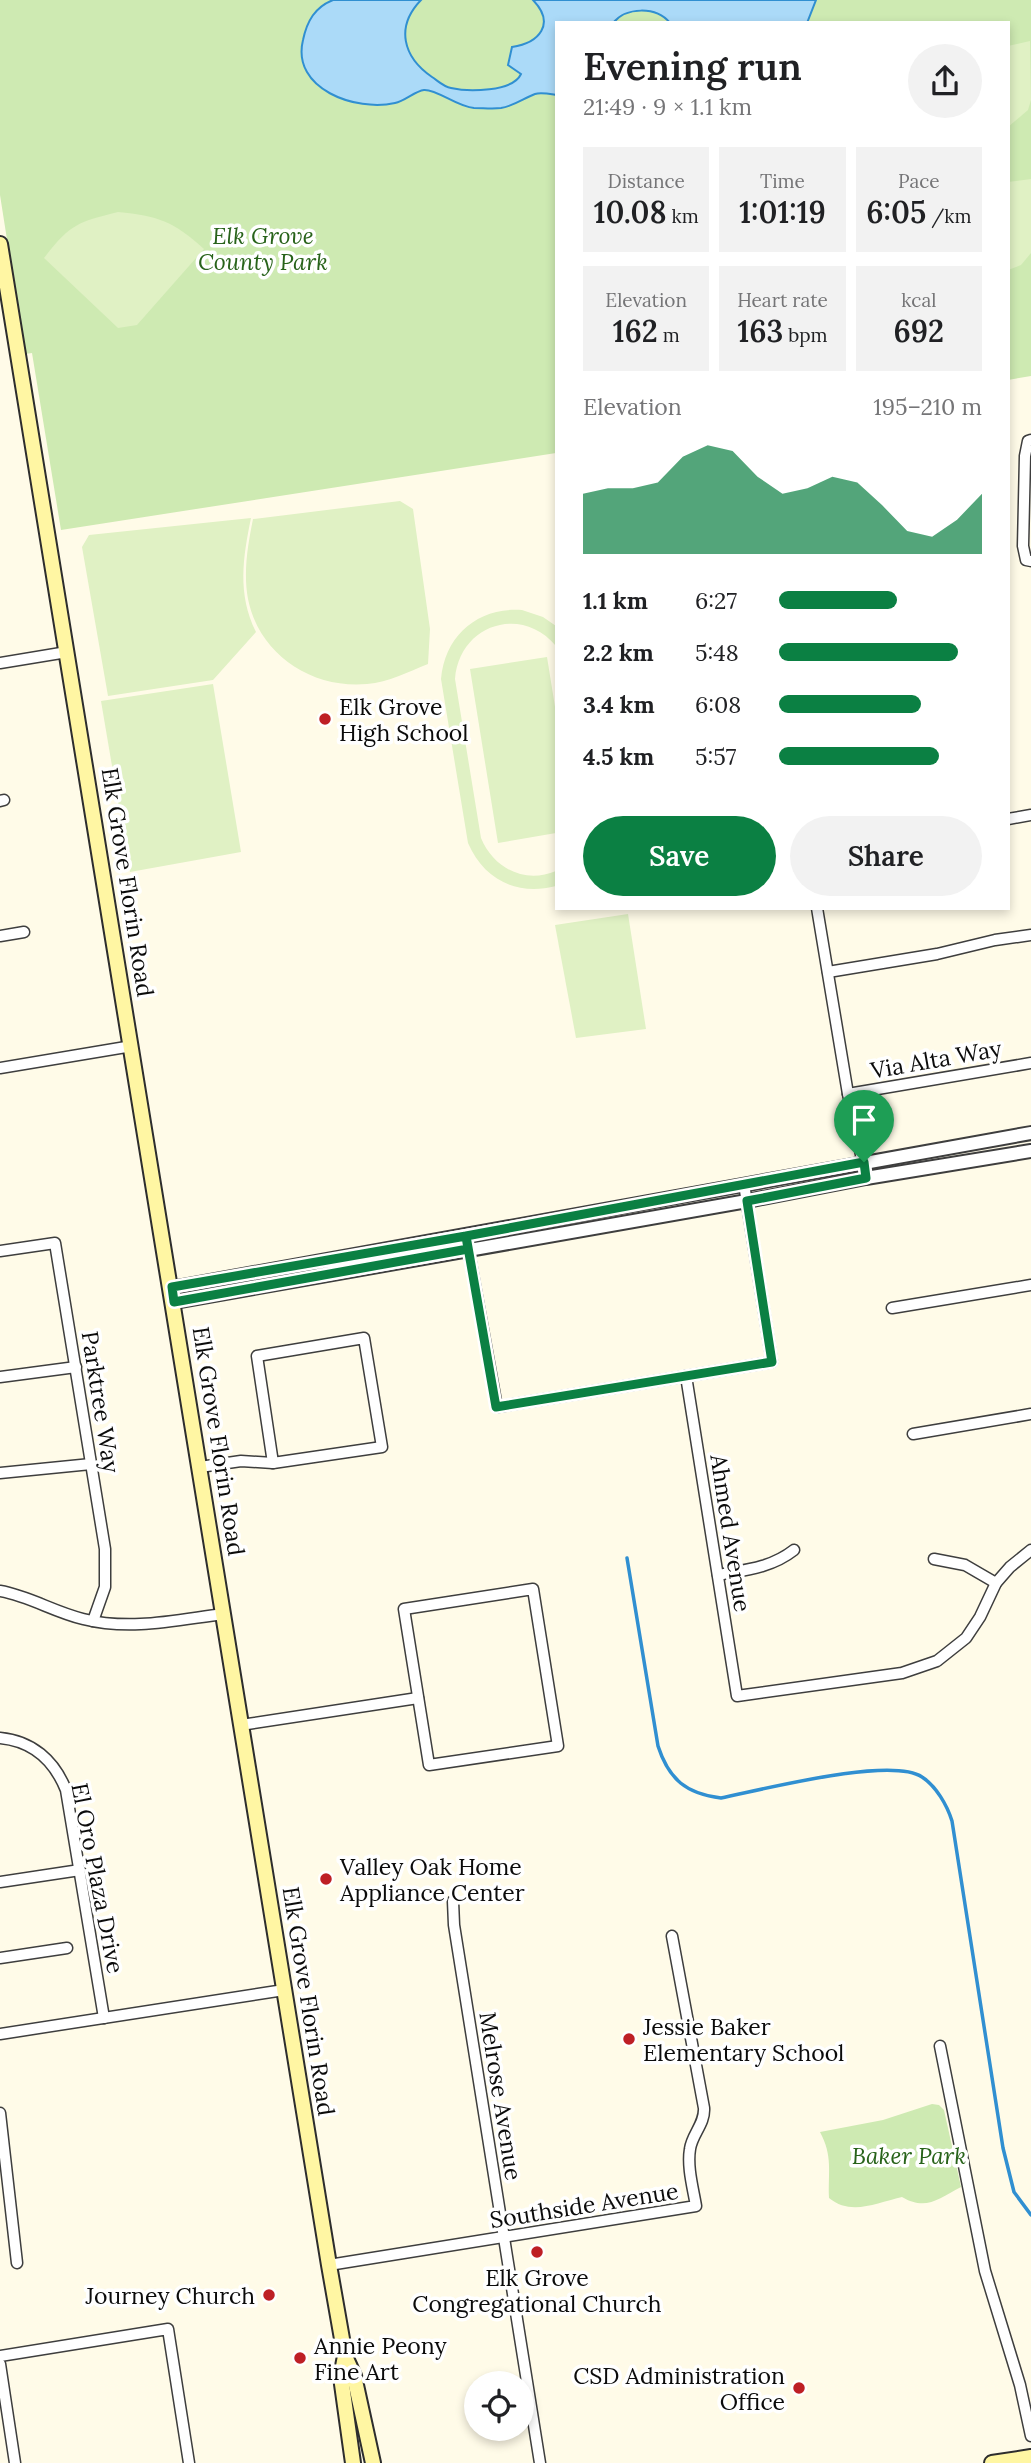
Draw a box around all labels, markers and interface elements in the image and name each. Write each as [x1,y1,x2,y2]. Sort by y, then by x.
text: Evening run [583,42,802,90]
button: share [908,44,982,118]
text: 21:49 · 9 × 1.1 km [583,92,752,121]
text: Distance [608,169,685,193]
text: Time [760,169,805,193]
text: Pace [898,169,940,193]
text: 10.08 [594,193,667,231]
text: 1:01:19 [739,193,826,231]
text: 6:05 [866,193,926,231]
text: km [667,204,699,228]
text: /km [926,204,971,228]
park label: Elk Grove County Park [198,221,328,276]
text: Elevation [605,288,687,312]
text: Heart rate [737,288,828,312]
text: kcal [901,288,936,312]
text: 162 [613,312,658,350]
text: 163 [737,312,783,350]
text: 692 [894,312,944,350]
text: m [658,323,680,347]
text: bpm [783,323,828,347]
text: Elevation [583,392,682,421]
text: 195–210 m [873,392,982,421]
text: 1.1 km [583,586,648,615]
text: 6:27 [695,586,737,615]
text: 2.2 km [583,638,654,667]
text: 5:48 [695,638,739,667]
text: 3.4 km [583,690,655,719]
text: 6:08 [695,690,741,719]
place label: Elk Grove High School [339,692,469,747]
marker: Elk Grove High School [317,711,333,727]
text: 4.5 km [583,742,654,771]
text: 5:57 [695,742,736,771]
street label: Elk Grove Florin Road [96,765,160,999]
button: Save [583,816,776,896]
button: Share [790,816,982,896]
street label: Via Alta Way [867,1033,1005,1085]
pin [834,1090,894,1162]
icon: arrive [845,1101,883,1139]
street label: Elk Grove Florin Road [187,1324,251,1558]
street label: Parktree Way [75,1329,127,1476]
street label: Ahmed Avenue [704,1451,758,1614]
street label: El Oro Plaza Drive [65,1780,131,1976]
place label: Valley Oak Home Appliance Center [339,1852,525,1907]
marker: Valley Oak Home Appliance Center [318,1871,334,1887]
street label: Elk Grove Florin Road [277,1884,341,2118]
street label: Melrose Avenue [473,2010,529,2182]
place label: Jessie Baker Elementary School [642,2012,844,2067]
marker: Jessie Baker Elementary School [621,2031,637,2047]
park label: Baker Park [852,2141,966,2170]
street label: Southside Avenue [488,2176,680,2234]
marker: Elk Grove Congregational Church [529,2244,545,2260]
place label: Elk Grove Congregational Church [412,2263,662,2318]
place label: Journey Church [84,2281,255,2310]
marker: Journey Church [261,2287,277,2303]
place label: Annie Peony Fine Art [313,2331,448,2386]
marker: Annie Peony Fine Art [292,2350,308,2366]
place label: CSD Administration Office [573,2361,785,2416]
map controls [464,2371,534,2441]
button: locate [464,2371,534,2441]
marker: CSD Administration Office [791,2380,807,2396]

